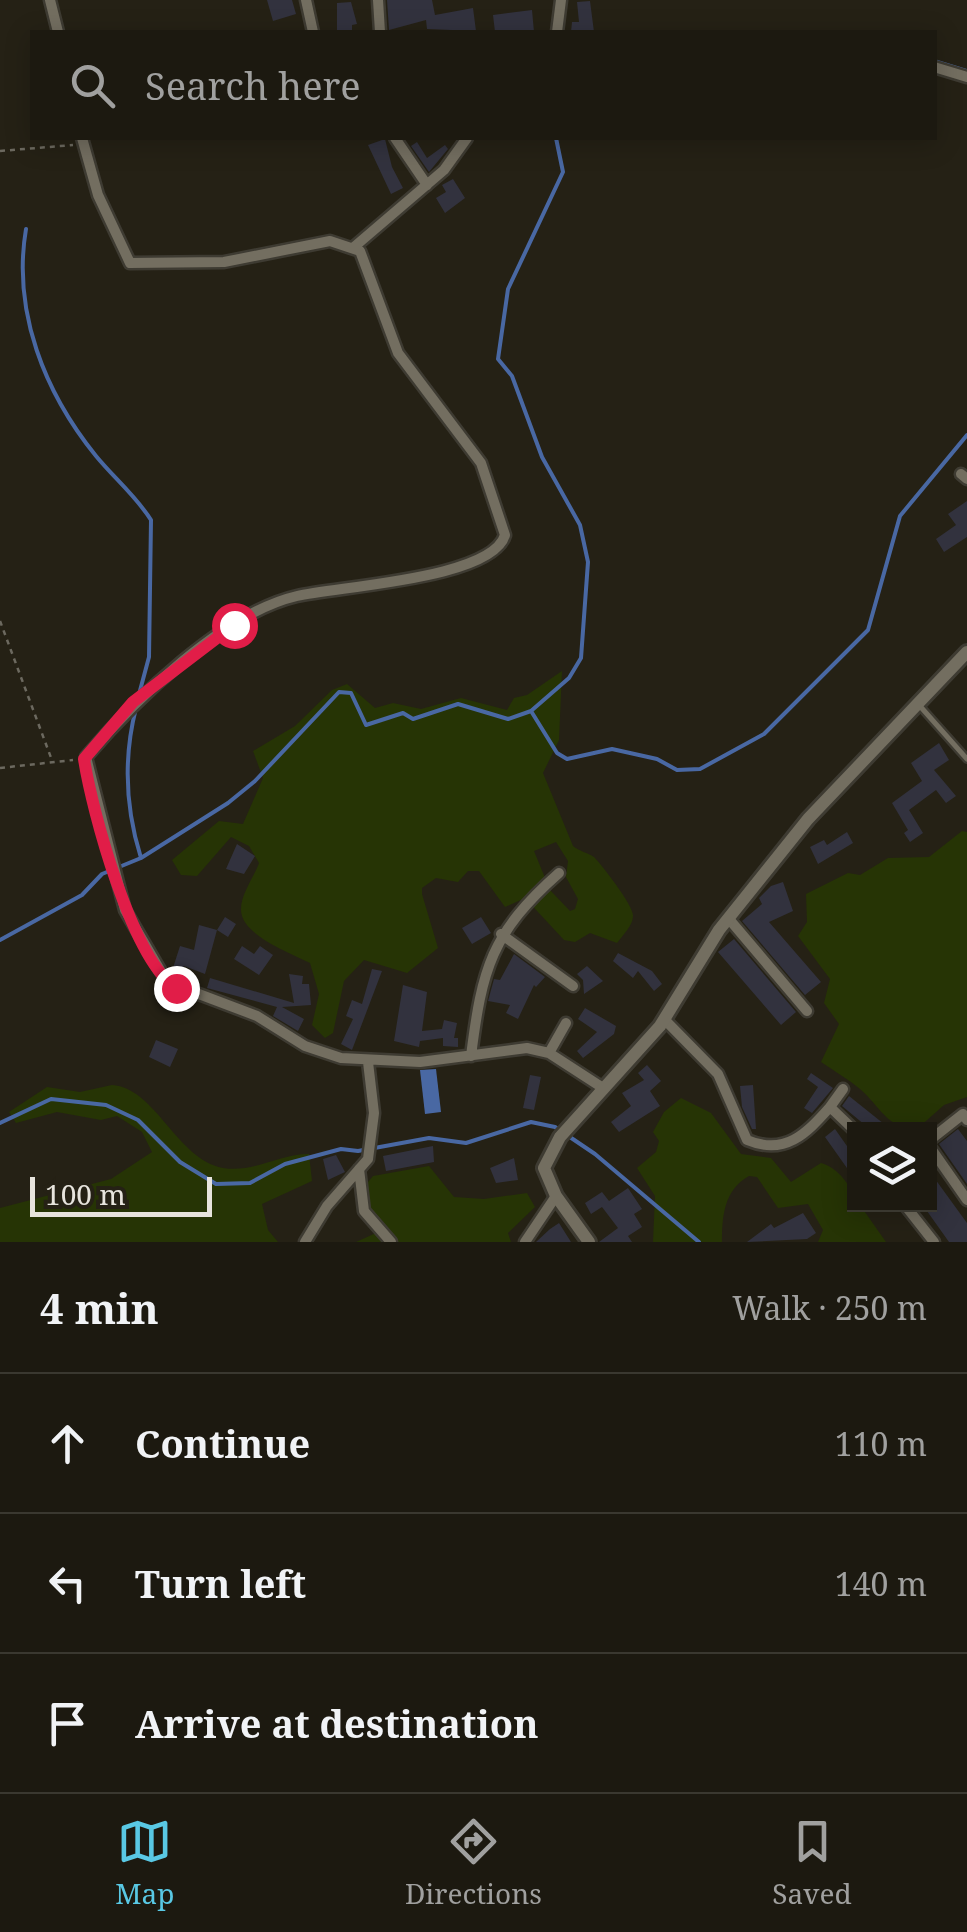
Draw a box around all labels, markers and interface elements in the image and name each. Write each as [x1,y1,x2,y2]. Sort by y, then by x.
search box [30,30,937,140]
icon: search [65,58,120,113]
text: Search here [145,59,361,111]
route start [212,603,258,649]
route end [154,966,200,1012]
map controls [847,1122,937,1212]
button: layers [847,1122,937,1212]
scale bar [30,1172,212,1216]
text: 100 m [45,1175,126,1213]
text: 4 min [40,1279,159,1336]
text: Walk · 250 m [732,1286,927,1329]
icon: ahead [40,1416,95,1471]
text: Continue [135,1417,310,1469]
text: 110 m [835,1422,927,1465]
icon: left [40,1556,95,1611]
text: Turn left [135,1557,306,1609]
text: 140 m [835,1562,927,1605]
icon: arrive [40,1696,95,1751]
text: Arrive at destination [135,1697,539,1749]
tab: Map [115,1814,174,1912]
tab: Directions [405,1814,542,1912]
tab: Saved [772,1814,852,1912]

